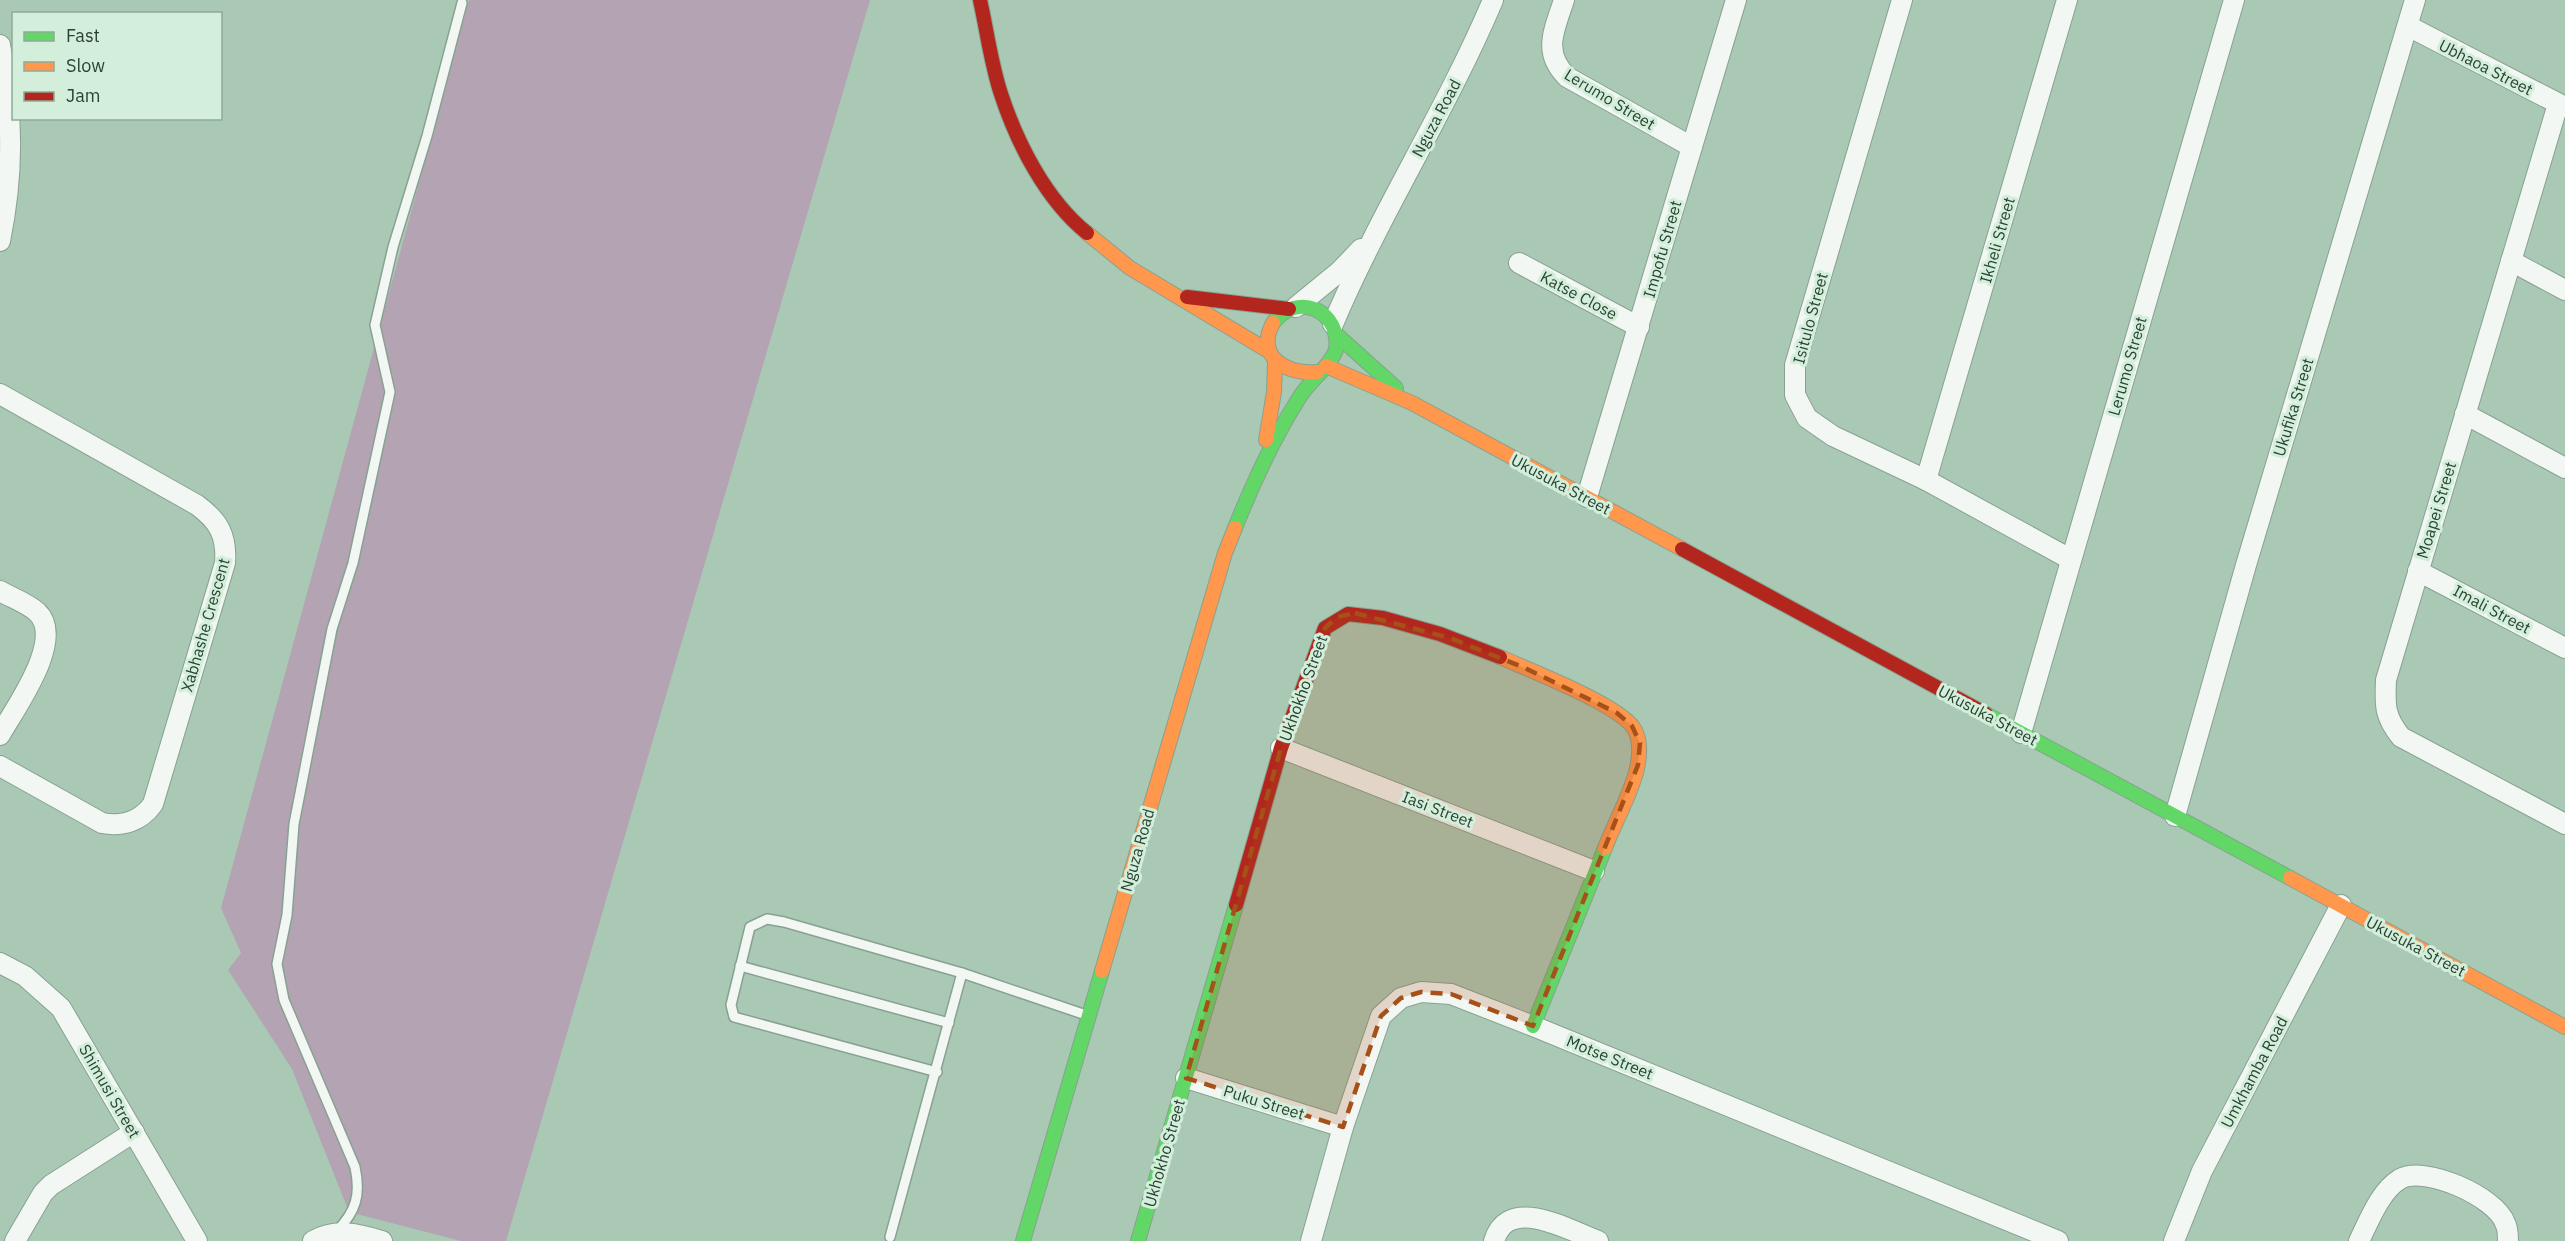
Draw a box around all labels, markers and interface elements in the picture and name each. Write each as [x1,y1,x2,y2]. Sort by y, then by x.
legend [12,12,222,120]
text: Fast [66,24,100,47]
street label: Ubhaoa Street [2436,35,2536,99]
text: Slow [66,54,105,77]
street label: Lerumo Street [1561,64,1659,134]
street label: Nguza Road [1407,76,1465,160]
text: Jam [66,84,101,107]
street label: Ikheli Street [1975,195,2019,285]
street label: Impofu Street [1639,198,1685,300]
street label: Katse Close [1537,266,1621,324]
street label: Isitulo Street [1788,270,1832,366]
street label: Lerumo Street [2103,314,2151,418]
street label: Ukufika Street [2269,355,2317,459]
street label: Ukusuka Street [1508,449,1614,519]
street label: Moapei Street [2412,459,2460,561]
street label: Xabhashe Crescent [176,556,234,694]
street label: Imali Street [2450,580,2534,638]
street label: Ukhokho Street [1275,632,1331,744]
street label: Ukusuka Street [1935,680,2041,750]
street label: Iasi Street [1400,786,1476,832]
street label: Nguza Road [1116,806,1158,894]
street label: Ukusuka Street [2363,911,2469,981]
street label: Umkhamba Road [2216,1013,2292,1131]
street label: Motse Street [1564,1031,1656,1083]
street label: Shimusi Street [75,1041,145,1141]
street label: Puku Street [1221,1080,1307,1124]
street label: Ukhokho Street [1139,1097,1189,1209]

